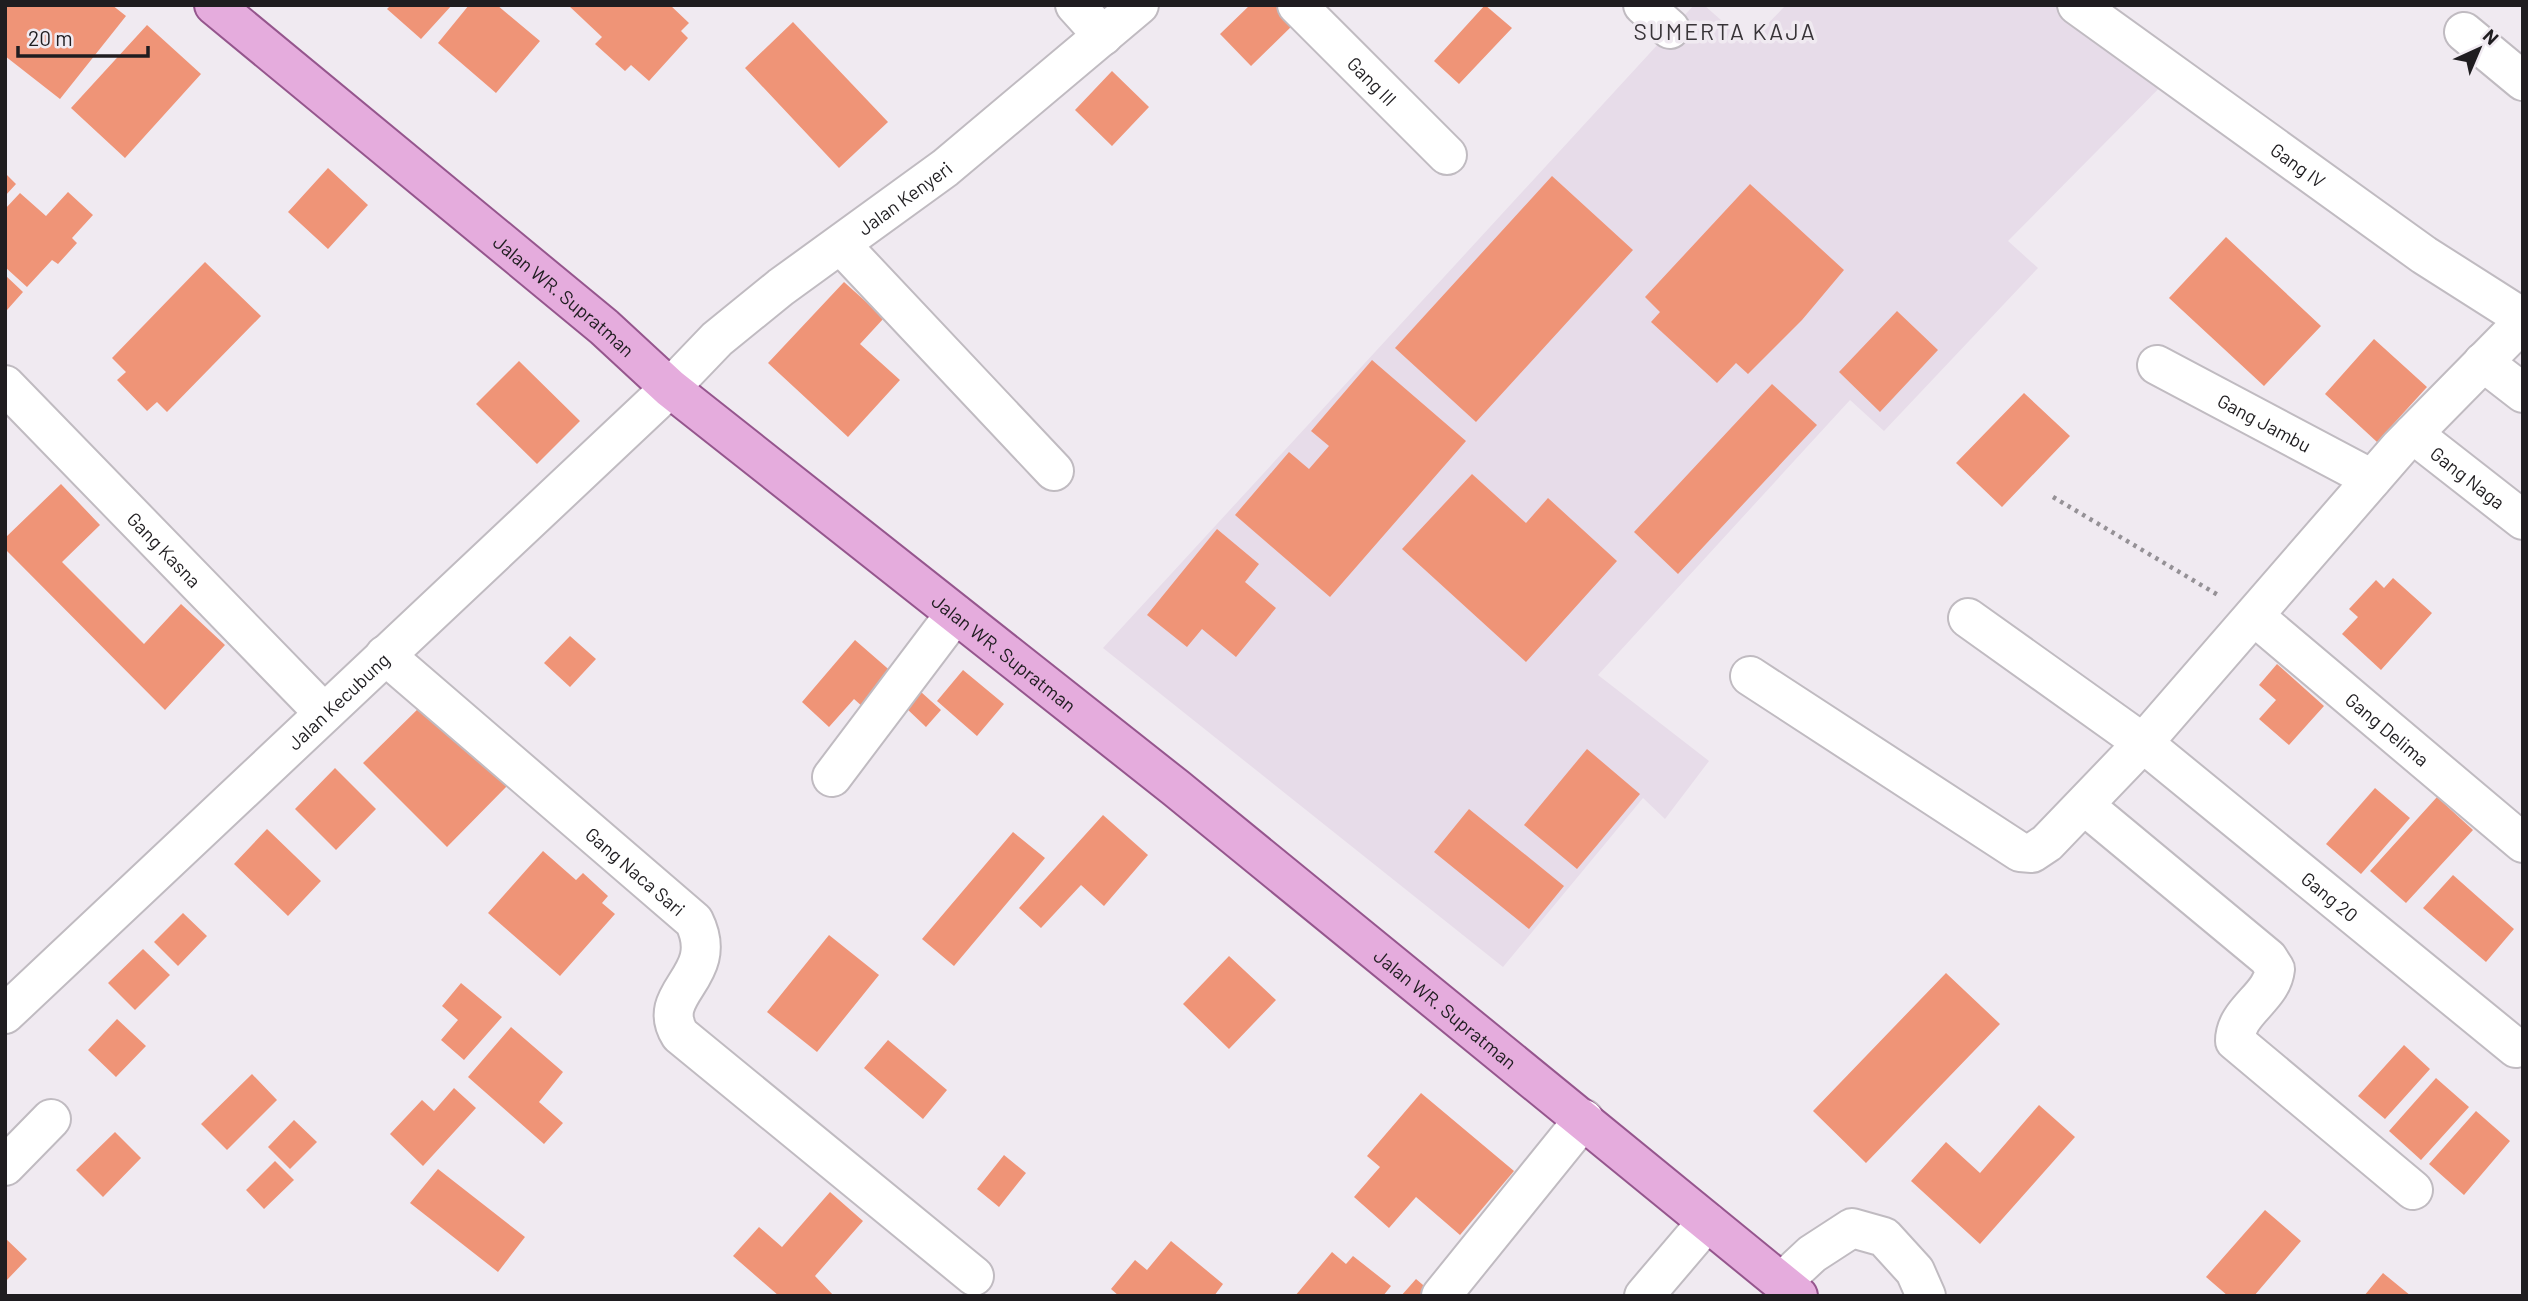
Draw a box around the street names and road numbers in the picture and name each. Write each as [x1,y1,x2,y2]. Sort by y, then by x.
street label: Gang III [1343,51,1402,110]
street label: Gang IV [2267,137,2330,192]
street label: Jalan Kenyeri [853,156,956,239]
street label: Jalan WR. Supratman [489,229,640,361]
street label: Gang Jambu [2214,388,2315,456]
street label: Gang Naga [2426,441,2510,513]
street label: Gang Kasna [123,507,206,592]
street label: Jalan WR. Supratman [928,588,1081,716]
street label: Jalan Kecubung [282,647,393,754]
street label: Gang Delima [2341,687,2434,771]
street label: Gang Naca Sari [581,822,690,920]
street label: Gang 20 [2297,866,2363,926]
street label: Jalan WR. Supratman [1370,943,1522,1073]

